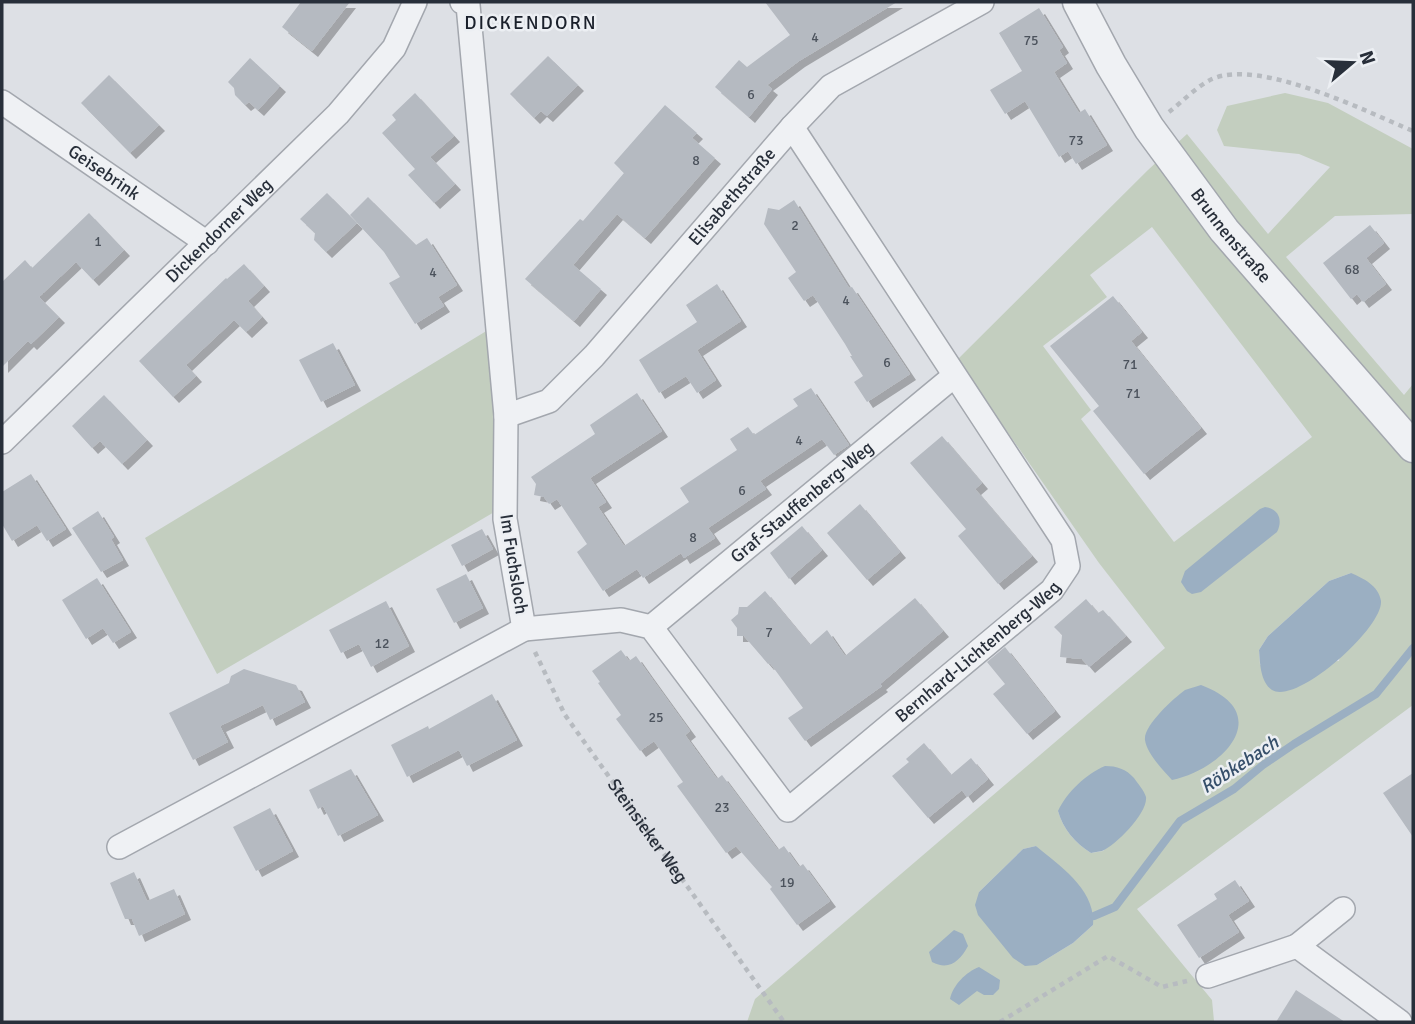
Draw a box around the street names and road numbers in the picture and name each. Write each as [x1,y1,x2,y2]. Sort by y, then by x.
street label: Geisebrink [64,140,144,205]
street label: Elisabethstraße [684,143,780,250]
street label: Dickendorner Weg [161,173,277,287]
street label: Brunnenstraße [1186,184,1276,287]
street label: Graf-Stauffenberg-Weg [726,436,878,568]
street label: Im Fuchsloch [495,512,533,616]
street label: Bernhard-Lichtenberg-Weg [891,577,1066,727]
street label: Steinsieker Weg [603,774,692,887]

